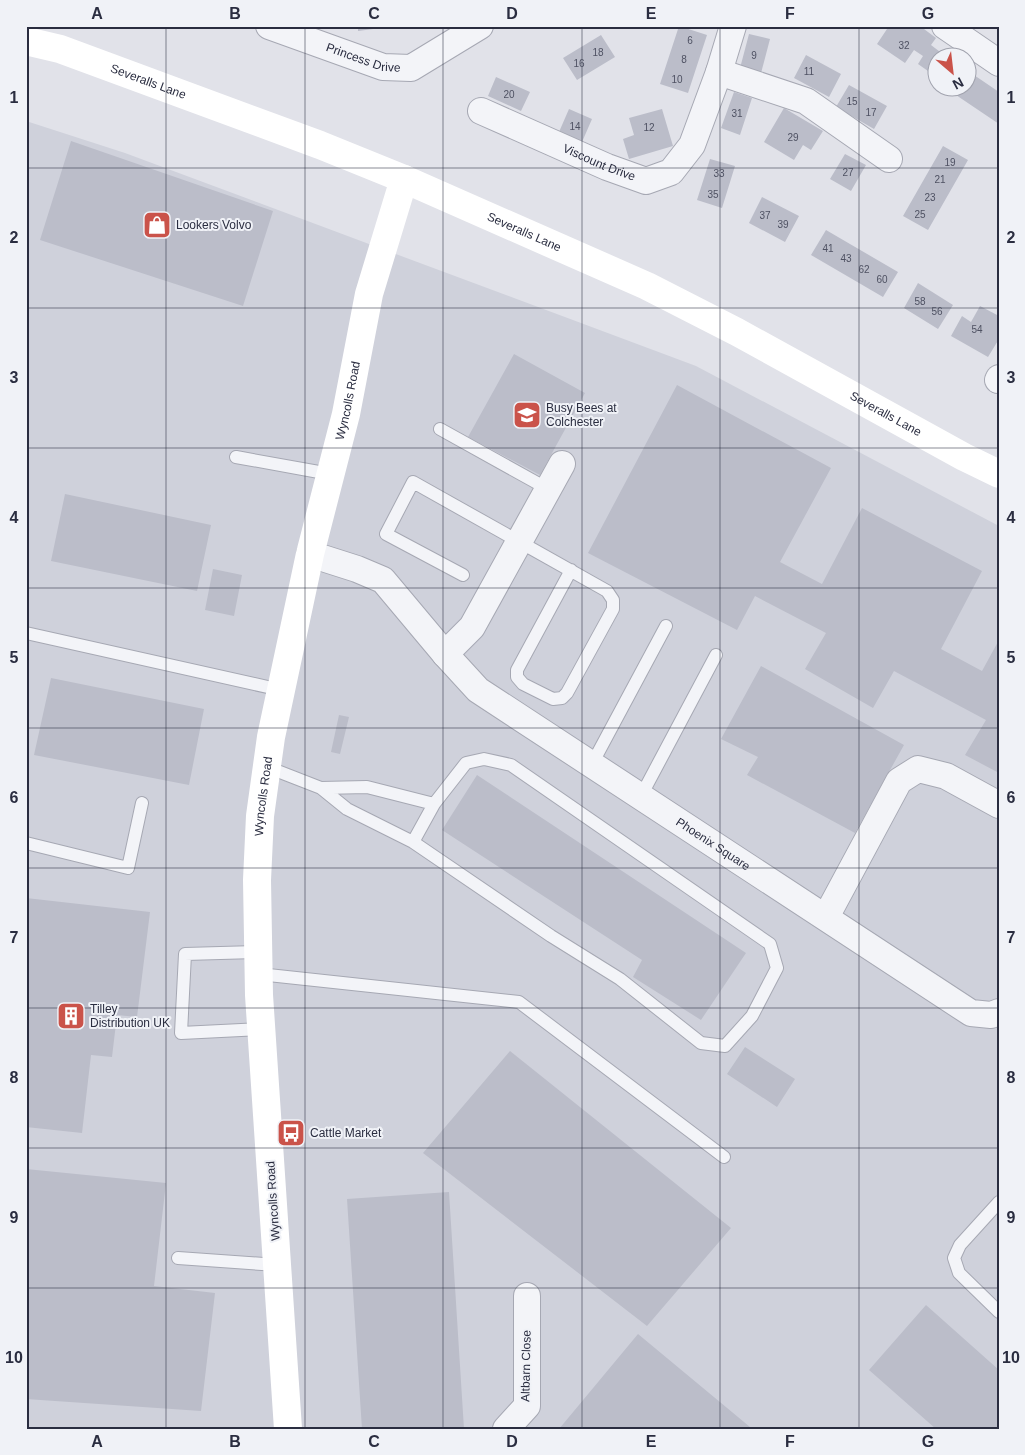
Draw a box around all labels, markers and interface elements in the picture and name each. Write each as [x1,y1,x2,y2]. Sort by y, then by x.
text: A [91,5,103,22]
text: B [229,5,241,22]
text: C [368,5,380,22]
text: D [506,5,518,22]
text: E [646,5,657,22]
text: F [785,5,795,22]
text: G [922,5,934,22]
house number: 6 [687,35,693,46]
street label: Princess Drive [324,40,401,75]
house number: 32 [898,40,910,51]
house number: 18 [592,47,604,58]
north arrow [928,48,978,98]
house number: 9 [751,50,757,61]
house number: 8 [681,54,687,65]
house number: 16 [573,58,585,69]
street label: Severalls Lane [109,61,188,102]
house number: 11 [804,66,815,77]
house number: 10 [671,74,683,85]
text: N [950,74,966,93]
text: 1 [10,89,19,106]
house number: 20 [503,89,515,100]
text: 1 [1007,89,1016,106]
house number: 15 [846,96,858,107]
house number: 17 [865,107,877,118]
house number: 31 [731,108,743,119]
house number: 14 [569,121,581,132]
house number: 12 [643,122,655,133]
house number: 29 [787,132,799,143]
street label: Viscount Drive [561,141,638,184]
house number: 19 [944,157,956,168]
house number: 27 [842,167,854,178]
house number: 33 [713,168,725,179]
house number: 21 [934,174,946,185]
house number: 35 [707,189,719,200]
house number: 23 [924,192,936,203]
street label: Severalls Lane [485,209,564,254]
house number: 25 [914,209,926,220]
shop icon: Lookers Volvo [142,210,172,240]
house number: 37 [759,210,771,221]
place label: Lookers Volvo [176,218,252,232]
house number: 39 [777,219,789,230]
text: 2 [10,229,19,246]
text: 2 [1007,229,1016,246]
house number: 41 [822,243,834,254]
house number: 43 [840,253,852,264]
house number: 62 [858,264,870,275]
house number: 60 [876,274,888,285]
house number: 58 [914,296,926,307]
house number: 56 [931,306,943,317]
house number: 54 [971,324,983,335]
street label: Wyncolls Road [333,360,363,441]
text: 3 [10,369,19,386]
text: 3 [1007,369,1016,386]
street label: Severalls Lane [847,389,924,439]
school or university icon: Busy Bees at Colchester [512,400,542,430]
place label: Busy Bees at Colchester [546,401,617,429]
text: 4 [10,509,19,526]
text: 4 [1007,509,1016,526]
text: 5 [10,649,19,666]
text: 5 [1007,649,1016,666]
street label: Wyncolls Road [252,756,275,836]
text: 6 [10,789,19,806]
text: 6 [1007,789,1016,806]
street label: Phoenix Square [673,815,753,873]
text: 7 [10,929,19,946]
text: 7 [1007,929,1016,946]
building icon: Tilley Distribution UK [56,1001,86,1031]
place label: Tilley Distribution UK [90,1002,170,1030]
text: 8 [10,1069,19,1086]
text: 8 [1007,1069,1016,1086]
bus stop icon: Cattle Market [276,1118,306,1148]
place label: Cattle Market [310,1126,382,1140]
street label: Wyncolls Road [263,1161,283,1241]
text: 9 [10,1209,19,1226]
text: 9 [1007,1209,1016,1226]
street label: Altbarn Close [518,1330,534,1402]
text: 10 [5,1349,23,1366]
text: 10 [1002,1349,1020,1366]
text: A [91,1433,103,1450]
text: B [229,1433,241,1450]
text: C [368,1433,380,1450]
text: D [506,1433,518,1450]
text: E [646,1433,657,1450]
text: F [785,1433,795,1450]
text: G [922,1433,934,1450]

